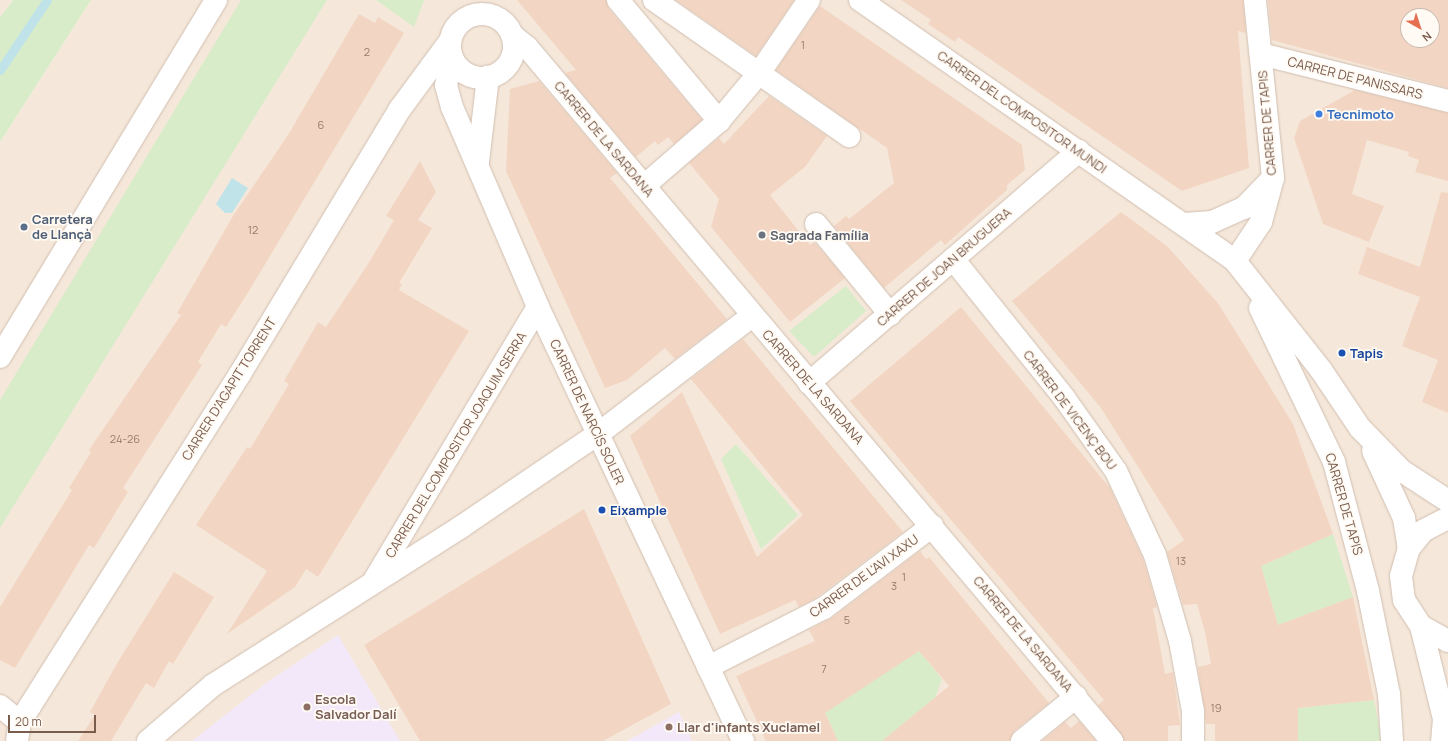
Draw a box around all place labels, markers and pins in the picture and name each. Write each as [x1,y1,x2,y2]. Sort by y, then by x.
place label: Tecnimoto [1327,106,1394,122]
marker: Tecnimoto [1314,109,1324,119]
place label: Carretera de Llançà [32,212,93,243]
marker: Carretera de Llançà [19,222,29,232]
place label: Sagrada Família [770,227,869,243]
marker: Sagrada Família [757,230,767,240]
place label: Tapis [1350,345,1383,361]
marker: Tapis [1337,348,1347,358]
place label: Eixample [610,502,667,518]
marker: Eixample [597,505,607,515]
place label: Escola Salvador Dalí [315,692,397,723]
marker: Escola Salvador Dalí [302,702,312,712]
place label: Llar d'infants Xuclamel [677,719,820,735]
marker: Llar d'infants Xuclamel [664,722,674,732]

